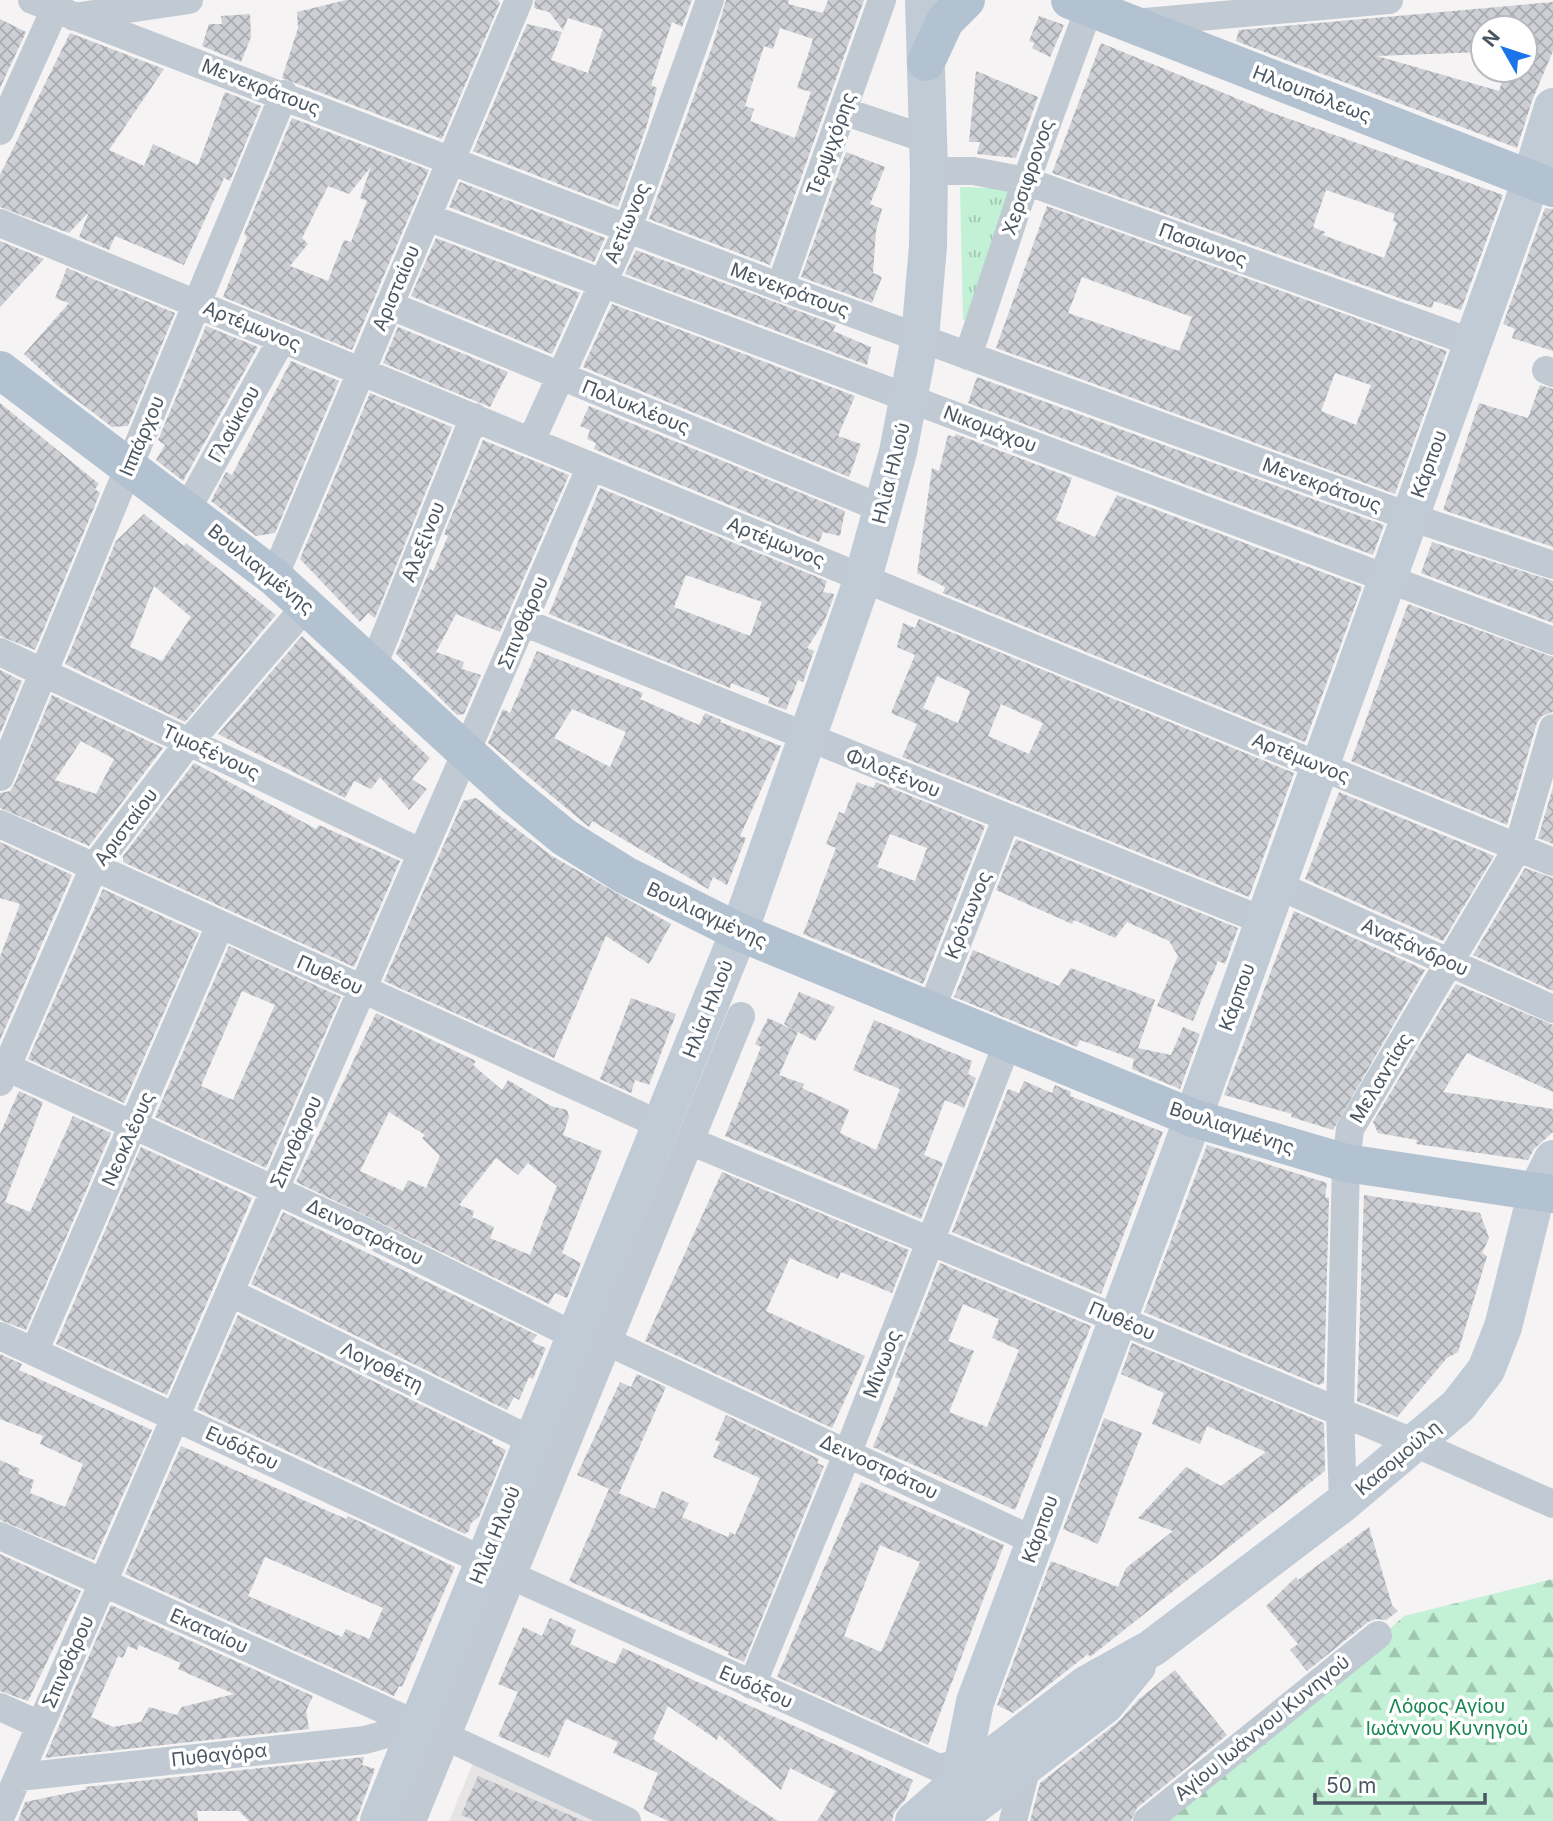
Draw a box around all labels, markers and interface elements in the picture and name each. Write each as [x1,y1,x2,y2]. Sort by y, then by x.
north arrow [1469,14,1539,84]
text: N [1478,26,1505,51]
street label: Μενεκράτους [199,54,323,120]
street label: Ηλιουπόλεως [1249,61,1375,127]
street label: Τερψιχόρης [802,89,860,199]
street label: Χερσιφρονος [997,116,1059,238]
street label: Αετίωνος [600,179,654,267]
street label: Πασιωνος [1156,218,1250,272]
street label: Αρισταίου [368,242,424,334]
street label: Μενεκράτους [727,258,853,322]
street label: Αρτέμωνος [200,296,304,356]
street label: Πολυκλέους [579,375,693,439]
street label: Γλαύκιου [204,382,264,466]
street label: Ιππάρχου [115,392,169,480]
street label: Νικομάχου [940,401,1040,457]
street label: Ηλία Ηλιού [867,420,915,526]
street label: Κάρπου [1406,427,1452,501]
street label: Μενεκράτους [1259,453,1385,517]
street label: Αλεξίνου [396,498,450,586]
street label: Αρτέμωνος [724,512,828,572]
street label: Βουλιαγμένης [203,519,319,619]
street label: Σπινθάρου [493,573,553,673]
street label: Τιμοξένους [159,719,263,785]
street label: Αρτέμωνος [1249,728,1353,788]
street label: Φιλοξένου [842,744,944,802]
street label: Αρισταίου [89,784,163,870]
street label: Κρότωνος [940,868,996,962]
street label: Βουλιαγμένης [643,877,771,953]
street label: Αναξάνδρου [1358,913,1472,981]
street label: Πυθέου [293,950,367,1000]
street label: Ηλία Ηλιού [678,957,738,1061]
street label: Κάρπου [1214,960,1260,1034]
street label: Μελαντίας [1345,1029,1417,1127]
street label: Νεοκλέους [97,1088,159,1190]
street label: Σπινθάρου [265,1092,327,1192]
street label: Βουλιαγμένης [1167,1097,1297,1159]
street label: Δεινοστράτου [303,1194,427,1270]
street label: Πυθέου [1085,1297,1159,1345]
street label: Μίνωος [859,1327,905,1401]
street label: Λογοθέτη [337,1337,427,1397]
street label: Κασομούλη [1351,1416,1445,1500]
street label: Ευδόξου [202,1421,282,1475]
street label: Δεινοστράτου [816,1430,942,1504]
street label: Ηλία Ηλιού [465,1483,525,1587]
street label: Κάρπου [1017,1492,1063,1566]
street label: Εκαταίου [166,1604,252,1658]
street label: Σπινθάρου [37,1612,99,1712]
street label: Αγίου Ιωάννου Κυνηγού [1170,1650,1354,1806]
street label: Ευδόξου [716,1661,796,1713]
park label: Λόφος Αγίου Ιωάννου Κυνηγού [1366,1695,1528,1740]
street label: Πυθαγόρα [170,1739,268,1771]
scale bar [1315,1762,1485,1806]
text: 50 m [1326,1773,1376,1798]

